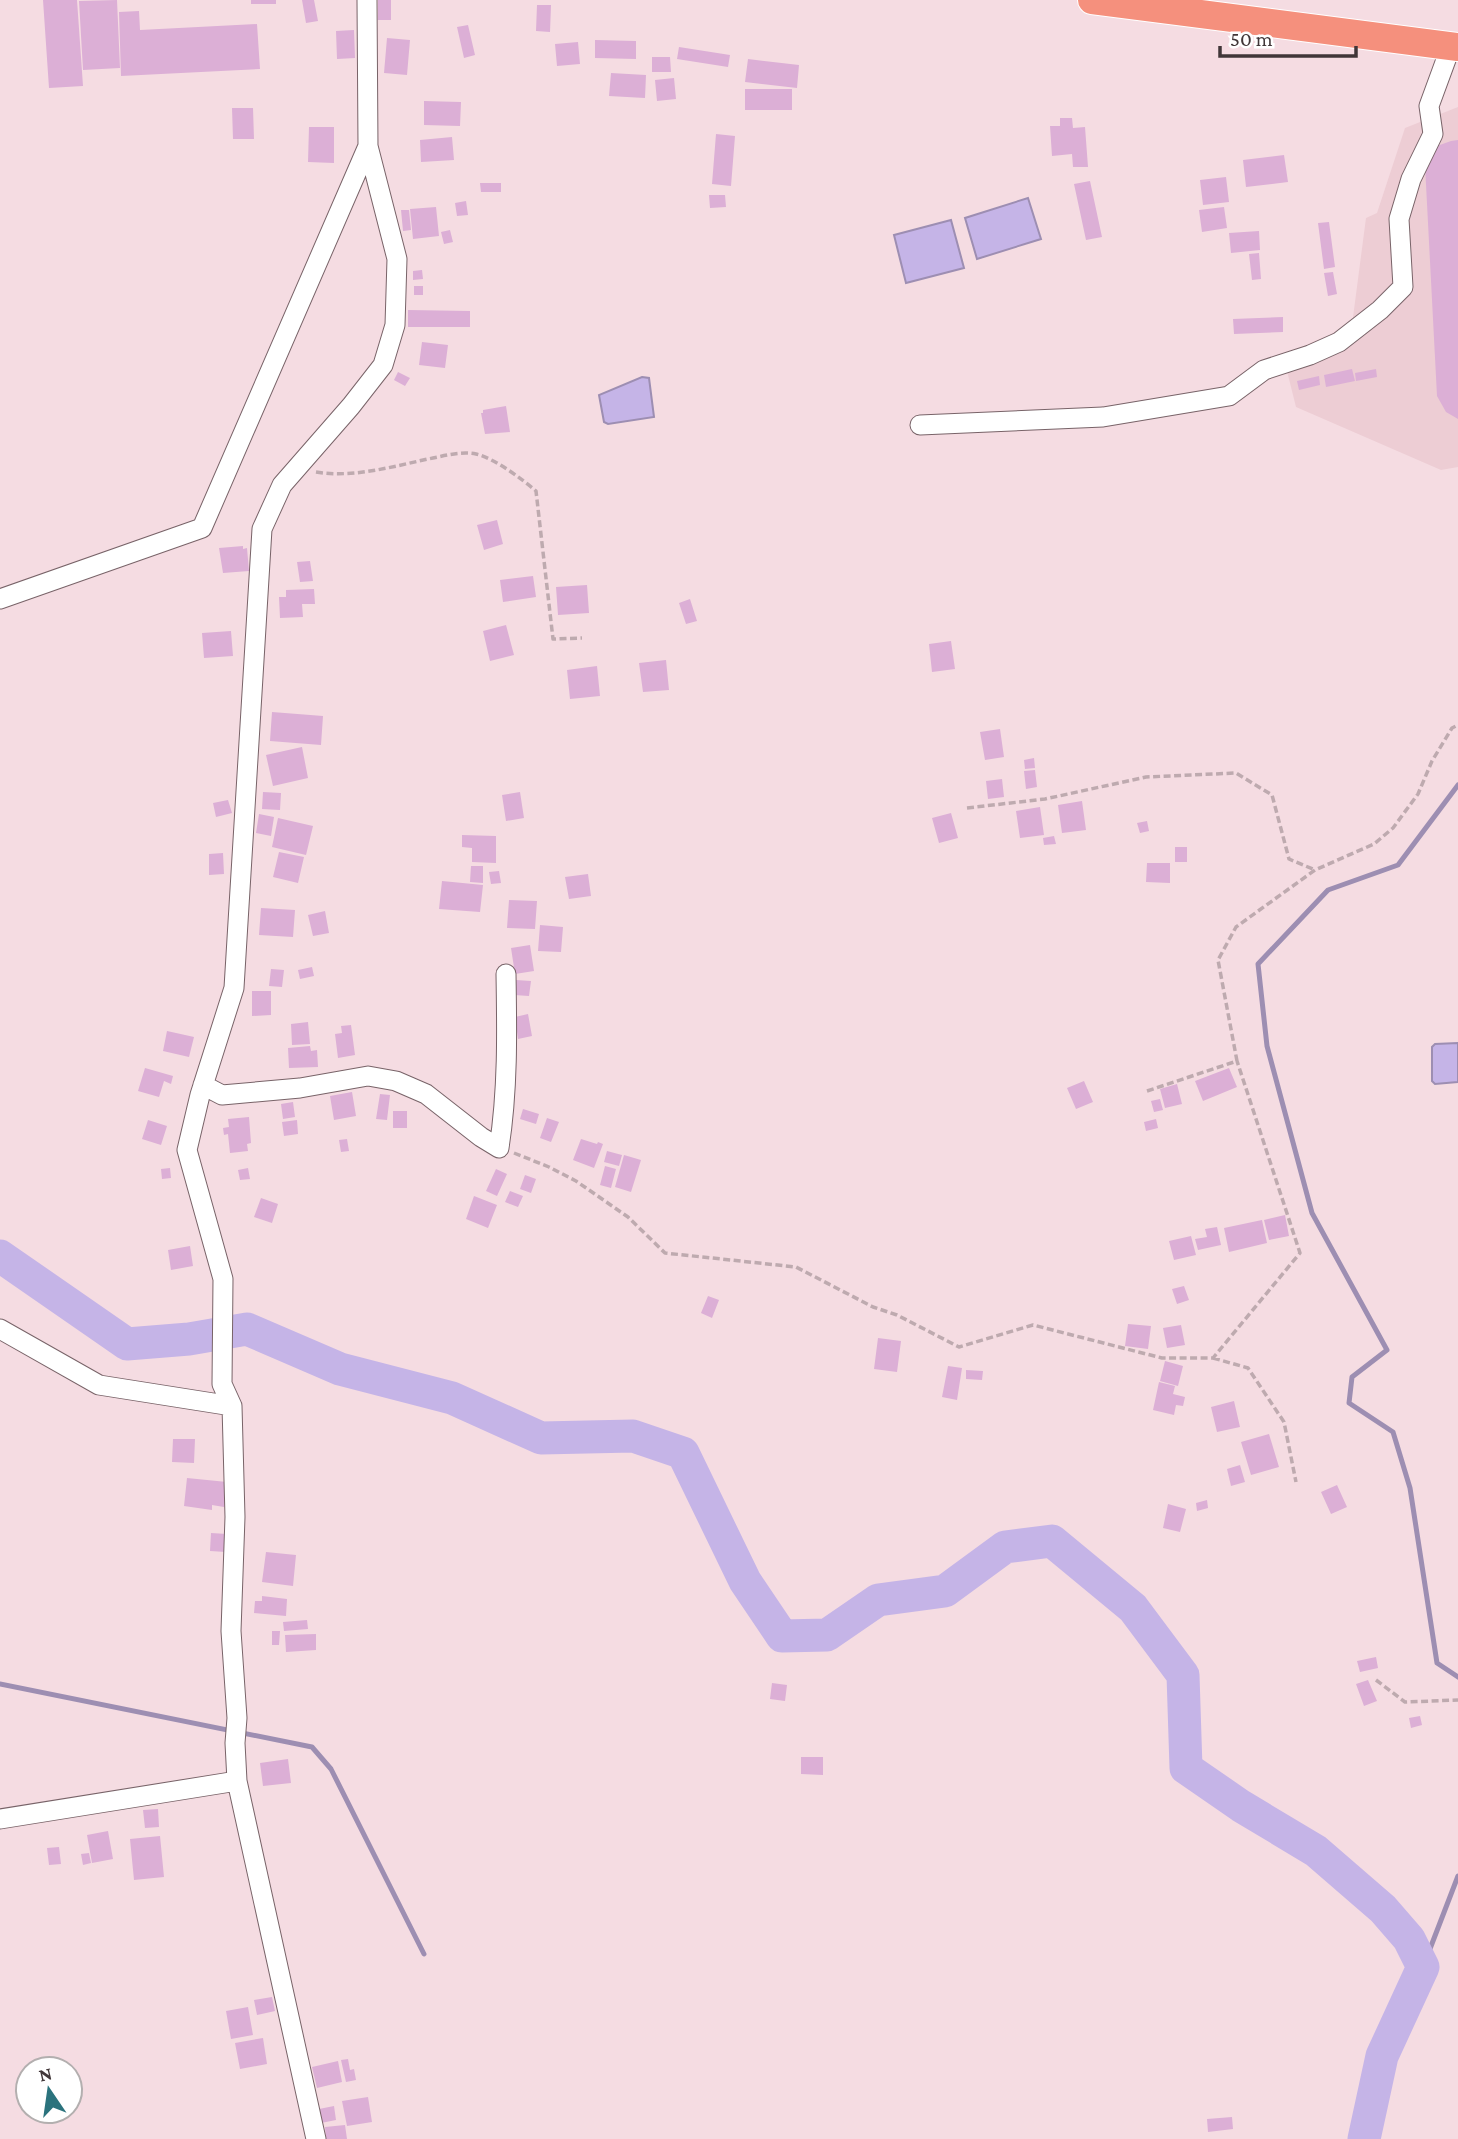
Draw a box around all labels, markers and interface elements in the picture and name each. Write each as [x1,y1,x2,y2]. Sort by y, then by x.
scale bar [1220,14,1356,58]
text: 50 m [1230,27,1273,51]
north arrow [14,2055,84,2125]
text: N [37,2062,54,2086]

